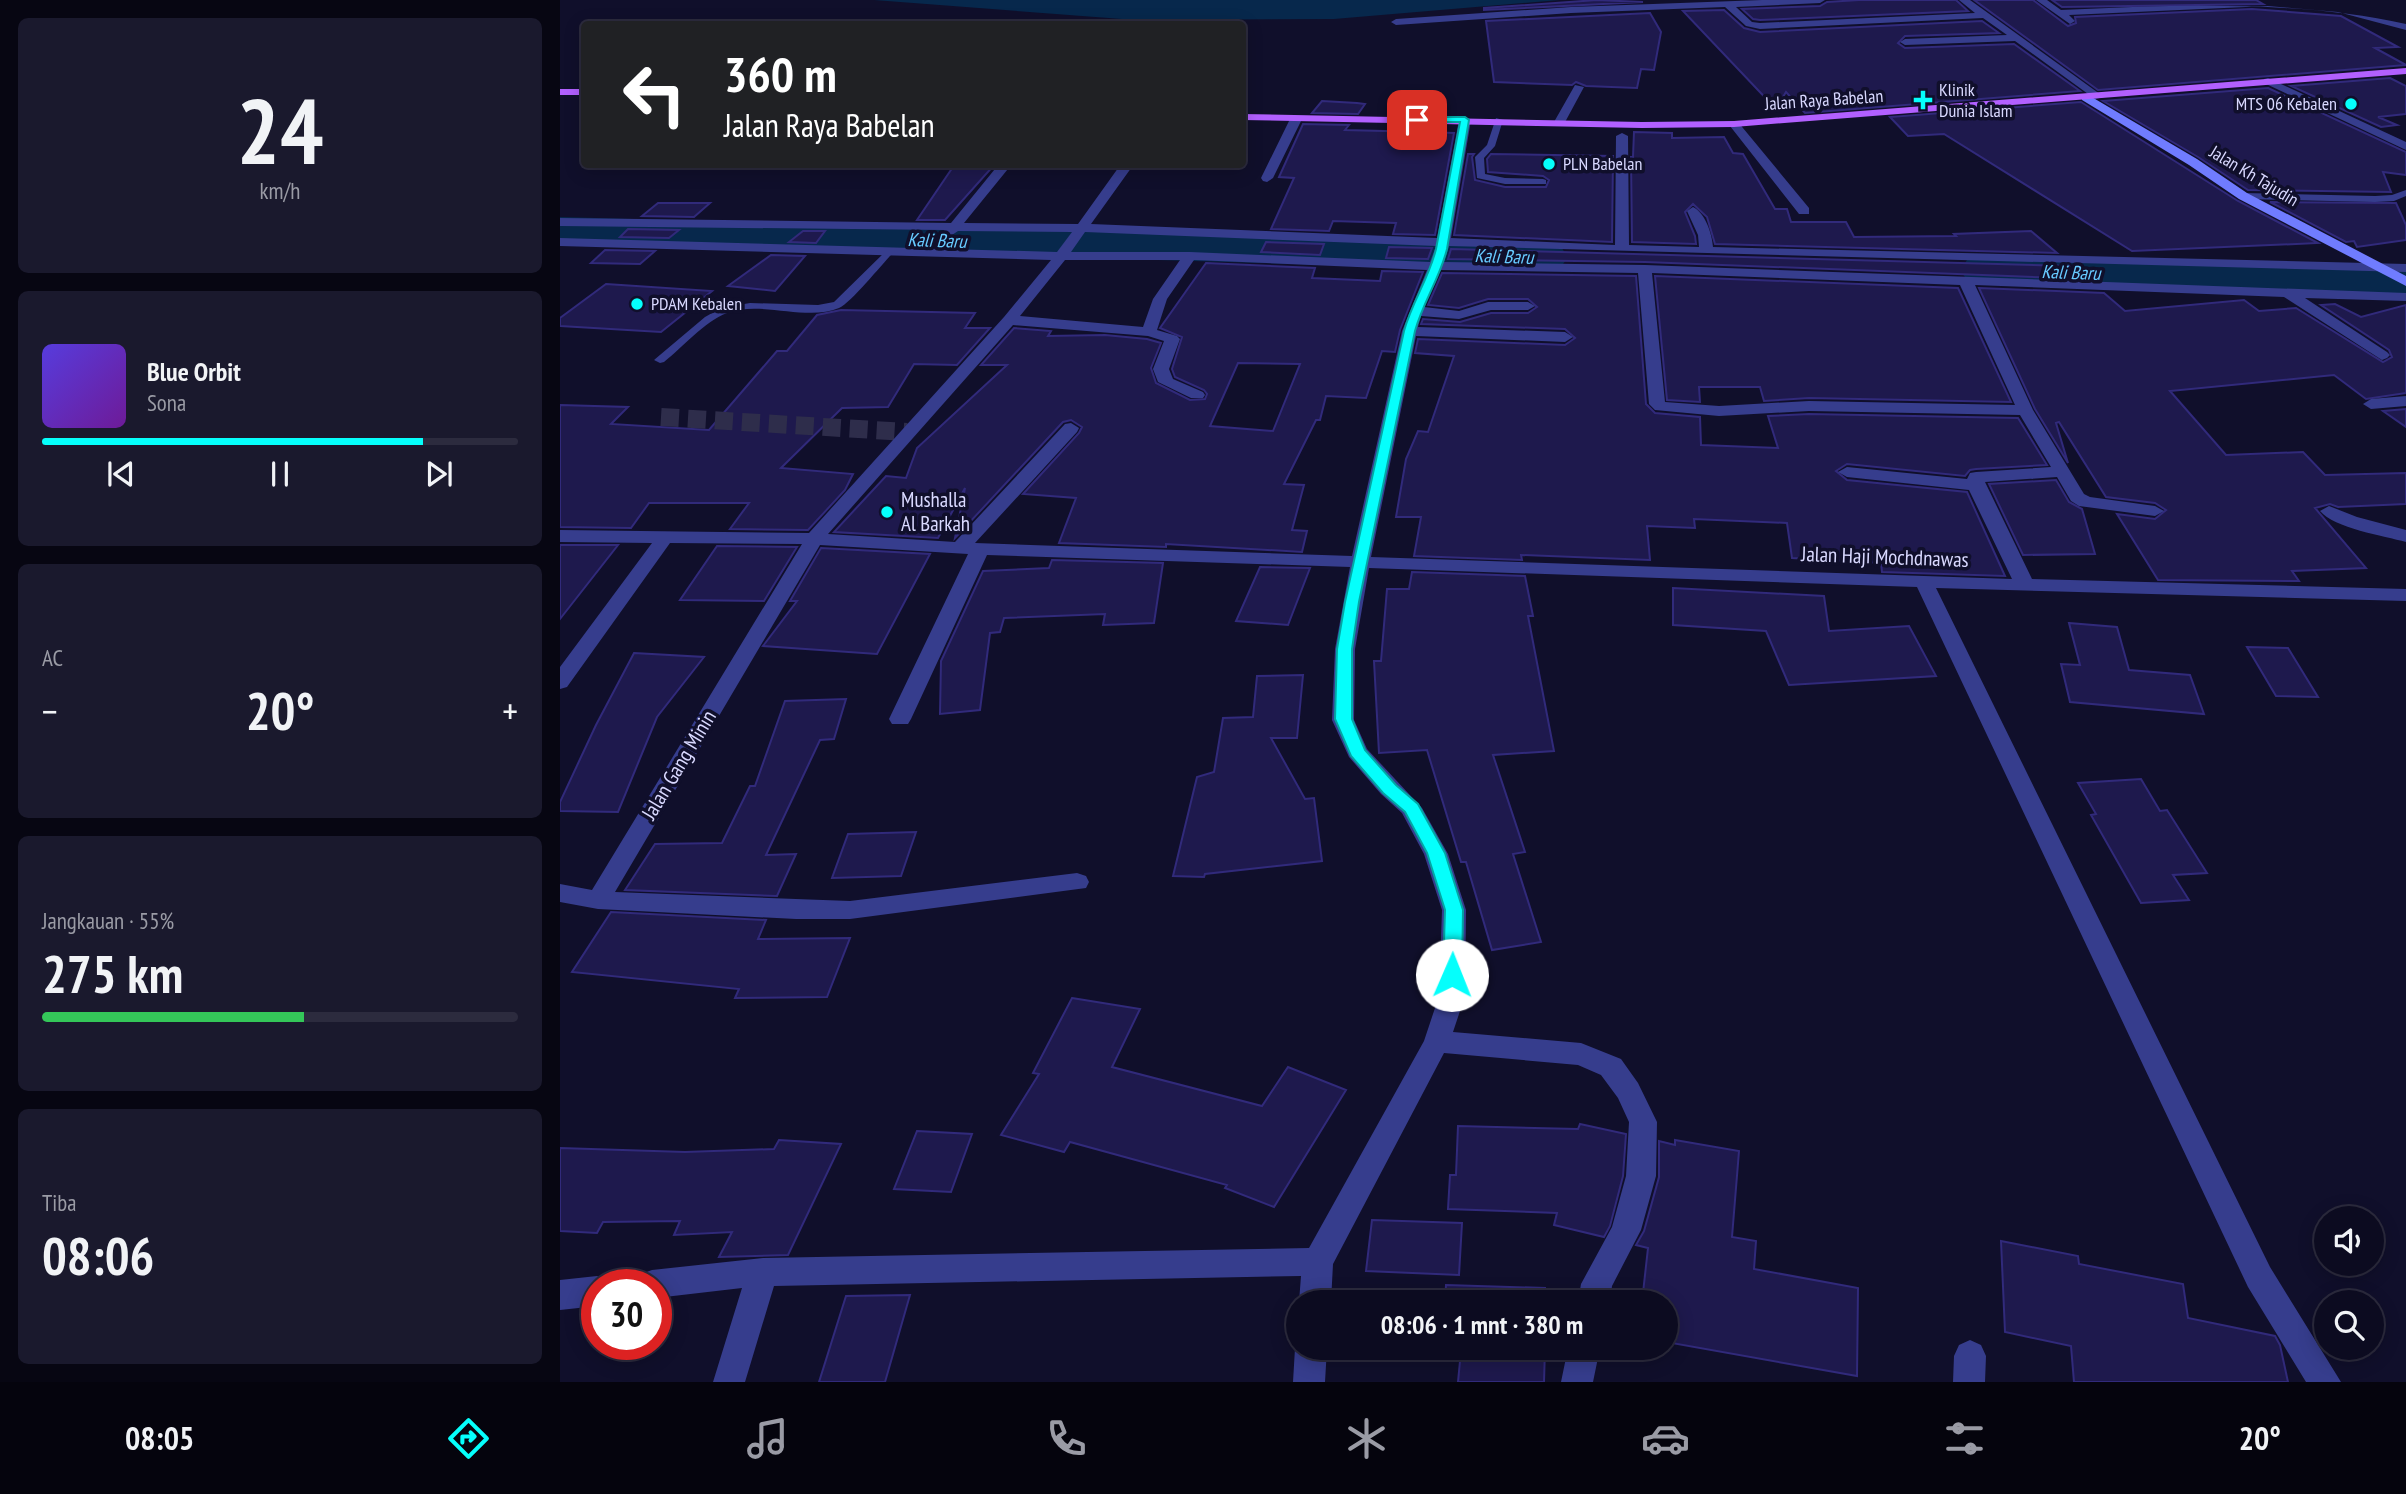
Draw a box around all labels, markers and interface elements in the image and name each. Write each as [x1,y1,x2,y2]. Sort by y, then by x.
text: 360 m [724,42,837,106]
icon: left [609,49,700,140]
text: 24 [237,71,324,189]
place label: Klinik Dunia Islam [1939,78,2012,122]
street label: Jalan Raya Babelan [1763,84,1884,115]
pin [1387,90,1447,150]
marker: Klinik Dunia Islam [1913,90,1933,110]
place label: MTS 06 Kebalen [2236,92,2337,115]
marker: MTS 06 Kebalen [2343,96,2359,112]
icon: arrive [1398,101,1436,139]
text: Jalan Raya Babelan [724,104,935,146]
street label: Jalan Kh Tajudin [2205,139,2303,211]
place label: PLN Babelan [1563,152,1642,175]
marker: PLN Babelan [1541,156,1557,172]
text: km/h [260,176,300,205]
water label: Kali Baru [907,227,969,253]
water label: Kali Baru [1474,243,1536,269]
water label: Kali Baru [2041,259,2103,285]
place label: PDAM Kebalen [651,292,742,315]
marker: PDAM Kebalen [629,296,645,312]
text: Blue Orbit [147,355,241,388]
text: Sona [147,388,186,417]
icon: previous [102,455,140,493]
icon: pause [261,455,299,493]
icon: next [420,455,458,493]
place label: Mushalla Al Barkah [901,486,970,537]
marker: Mushalla Al Barkah [879,504,895,520]
street label: Jalan Haji Mochdnawas [1800,540,1969,573]
text: AC [42,643,63,672]
text: 20° [246,677,314,744]
text: − [42,686,58,735]
text: + [502,686,518,735]
street label: Jalan Gang Minin [635,705,722,825]
text: Jangkauan · 55% [42,906,174,935]
position arrow [1415,938,1489,1012]
text: 275 km [42,940,183,1007]
text: Tiba [42,1188,76,1217]
map controls [2314,1206,2384,1360]
button: sound [2314,1206,2384,1276]
text: 08:06 [42,1222,154,1289]
speed limit sign: 30 [581,1269,672,1360]
button: search [2314,1290,2384,1360]
text: 08:06 · 1 mnt · 380 m [1381,1308,1583,1341]
icon: directions [444,1414,493,1463]
icon: music [743,1414,792,1463]
icon: phone [1042,1414,1091,1463]
icon: climate [1342,1414,1391,1463]
icon: car [1641,1414,1690,1463]
icon: filters [1940,1414,1989,1463]
text: 08:05 [125,1417,194,1459]
text: 20° [2239,1417,2281,1459]

